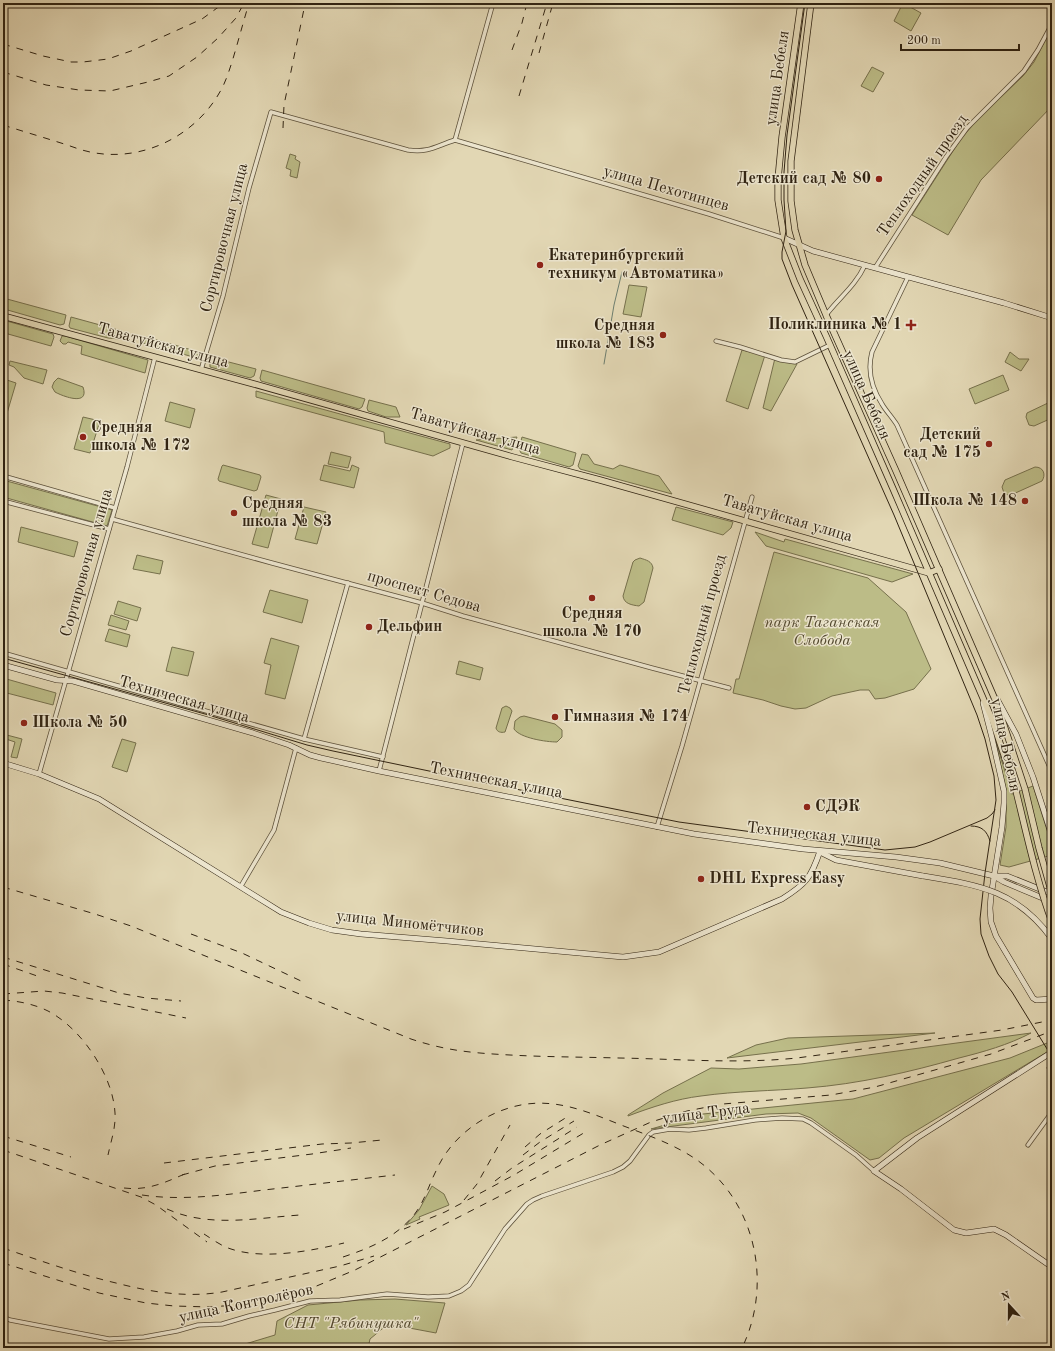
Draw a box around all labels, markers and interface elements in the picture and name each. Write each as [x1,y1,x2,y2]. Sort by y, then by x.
scale bar [901,26,1019,52]
street label: улица Бебеля [763,29,793,127]
text: 200 m [907,35,941,47]
street label: Теплоходный проезд [875,112,971,240]
street label: Сортировочная улица [199,162,251,314]
street label: улица Пехотинцев [601,163,731,215]
place label: Детский сад № 80 [737,171,871,187]
marker: Детский сад № 80 [874,174,884,184]
place label: Екатеринбургский техникум «Автоматика» [548,248,724,282]
marker: Екатеринбургский техникум «Автоматика» [535,260,545,270]
place label: Поликлиника № 1 [768,317,902,333]
place label: Средняя школа № 183 [556,318,655,352]
marker: Поликлиника № 1 [905,319,917,331]
street label: Таватуйская улица [96,321,231,371]
marker: Средняя школа № 183 [658,330,668,340]
street label: улица Бебеля [839,348,893,442]
street label: Таватуйская улица [408,406,542,458]
place label: Средняя школа № 172 [91,420,190,454]
place label: Детский сад № 175 [903,427,981,461]
marker: Средняя школа № 172 [78,432,88,442]
marker: Детский сад № 175 [984,439,994,449]
street label: Сортировочная улица [58,487,116,639]
street label: Таватуйская улица [720,493,854,545]
place label: Школа № 148 [912,493,1017,509]
place label: Средняя школа № 83 [242,496,332,530]
marker: Школа № 148 [1020,496,1030,506]
marker: Средняя школа № 83 [229,508,239,518]
street label: Теплоходный проезд [677,553,730,697]
street label: проспект Седова [365,568,483,616]
marker: Средняя школа № 170 [587,593,597,603]
place label: Средняя школа № 170 [542,606,642,640]
park label: парк Таганская Слобода [764,615,880,649]
place label: Дельфин [377,619,442,635]
marker: Дельфин [364,622,374,632]
street label: Техническая улица [117,674,251,726]
street label: улица Бебеля [987,696,1023,794]
place label: Гимназия № 174 [563,709,689,725]
marker: Гимназия № 174 [550,712,560,722]
place label: Школа № 50 [32,715,127,731]
marker: Школа № 50 [19,718,29,728]
street label: Техническая улица [428,760,564,802]
place label: СДЭК [815,799,860,815]
marker: СДЭК [802,802,812,812]
street label: Техническая улица [746,820,882,850]
place label: DHL Express Easy [709,871,845,887]
marker: DHL Express Easy [696,874,706,884]
street label: улица Миномётчиков [335,908,485,940]
street label: улица Труда [661,1101,751,1127]
street label: улица Контролёров [177,1282,315,1326]
north arrow [989,1285,1029,1325]
text: N [1000,1290,1012,1304]
park label: СНТ "Рябинушка" [284,1316,419,1332]

